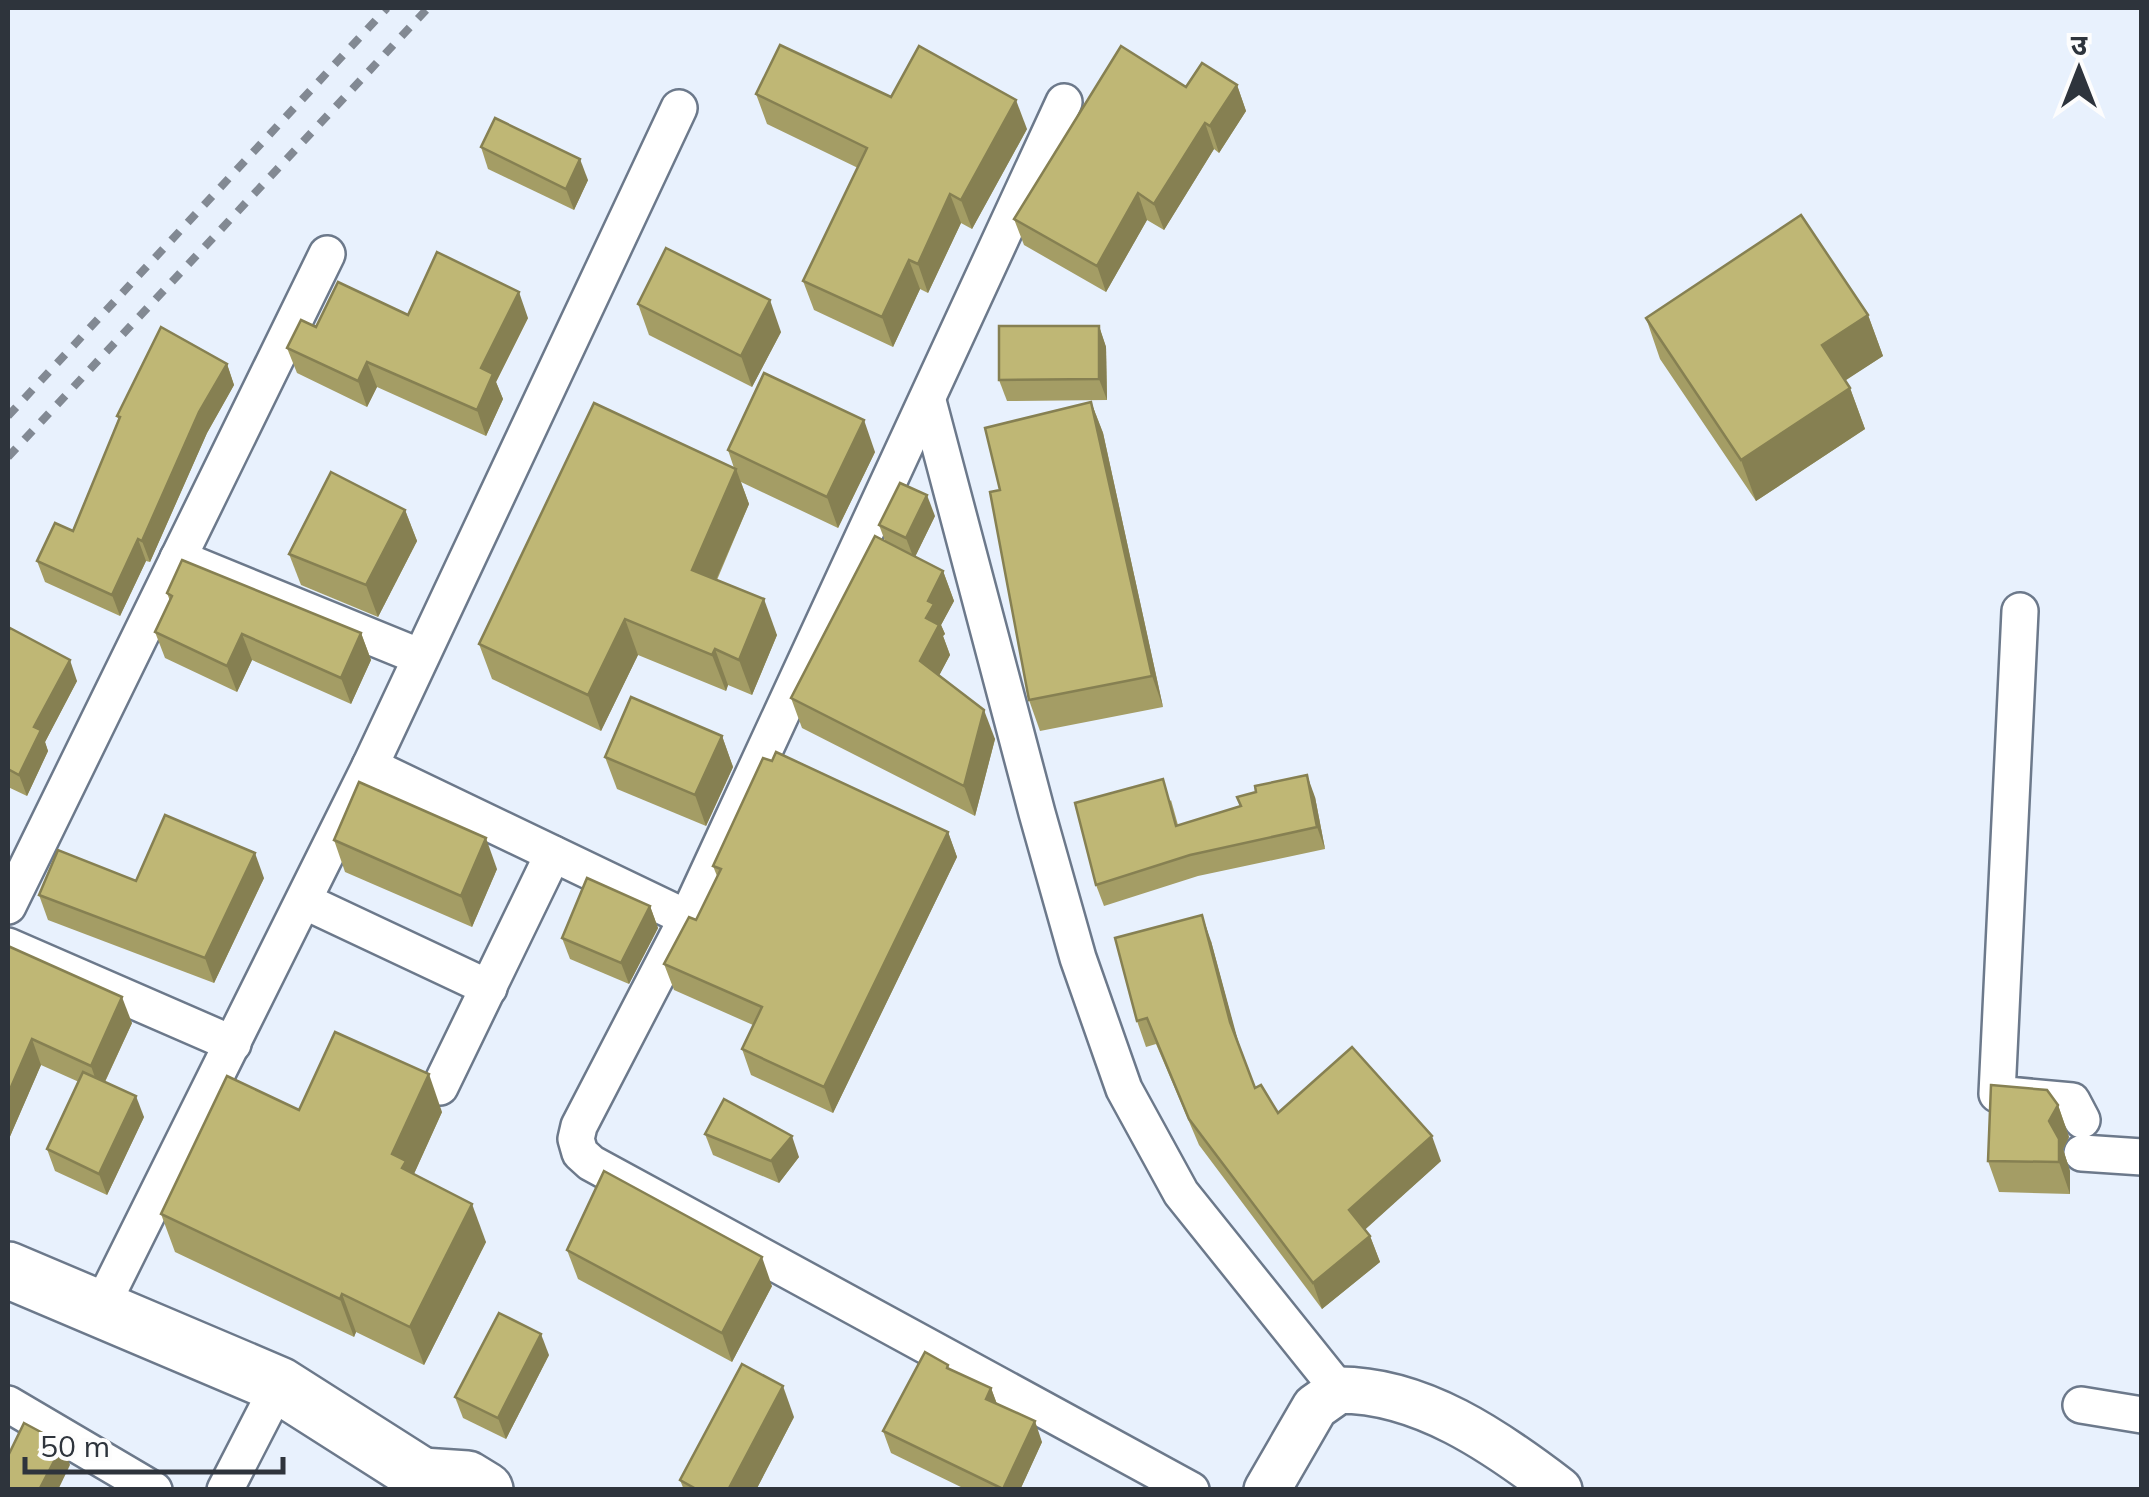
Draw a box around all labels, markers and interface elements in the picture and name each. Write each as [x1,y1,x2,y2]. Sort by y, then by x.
north arrow [2029,20,2129,120]
text: उ [2071,27,2088,62]
scale bar [25,1412,282,1474]
text: 50 m [40,1427,110,1465]

